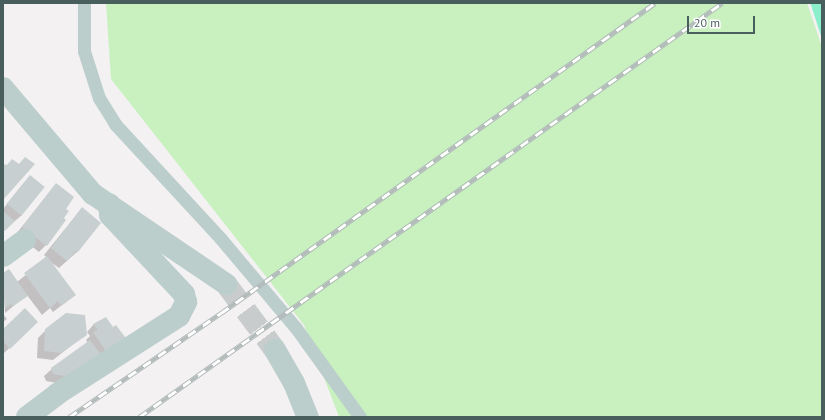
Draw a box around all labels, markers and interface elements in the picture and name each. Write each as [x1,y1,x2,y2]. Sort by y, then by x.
scale bar [689,8,757,34]
text: 20 m [694,15,720,30]

